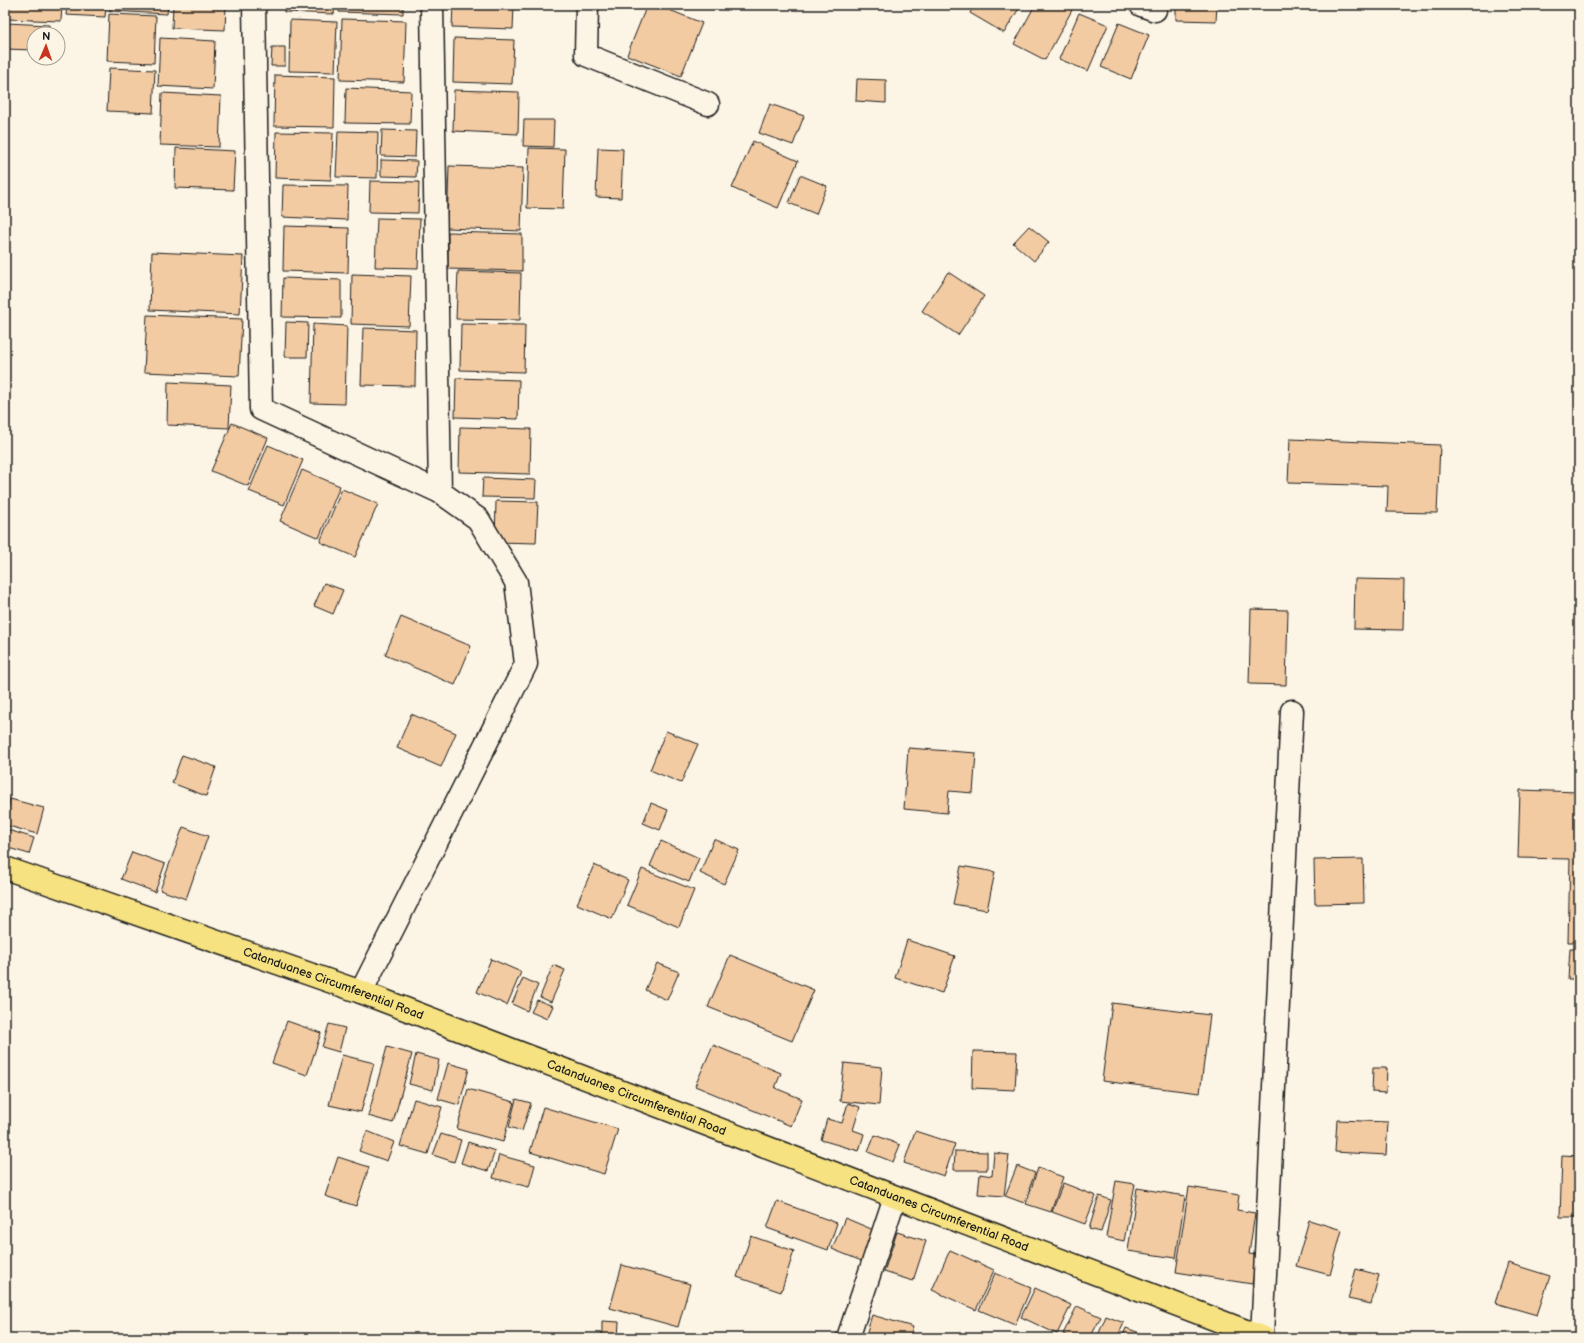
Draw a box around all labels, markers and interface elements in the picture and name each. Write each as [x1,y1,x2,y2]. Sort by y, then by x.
north arrow [26,26,66,66]
text: N [42,30,51,43]
street label: Catanduanes Circumferential Road [241,944,426,1023]
street label: Catanduanes Circumferential Road [544,1057,728,1139]
street label: Catanduanes Circumferential Road [847,1173,1031,1255]

